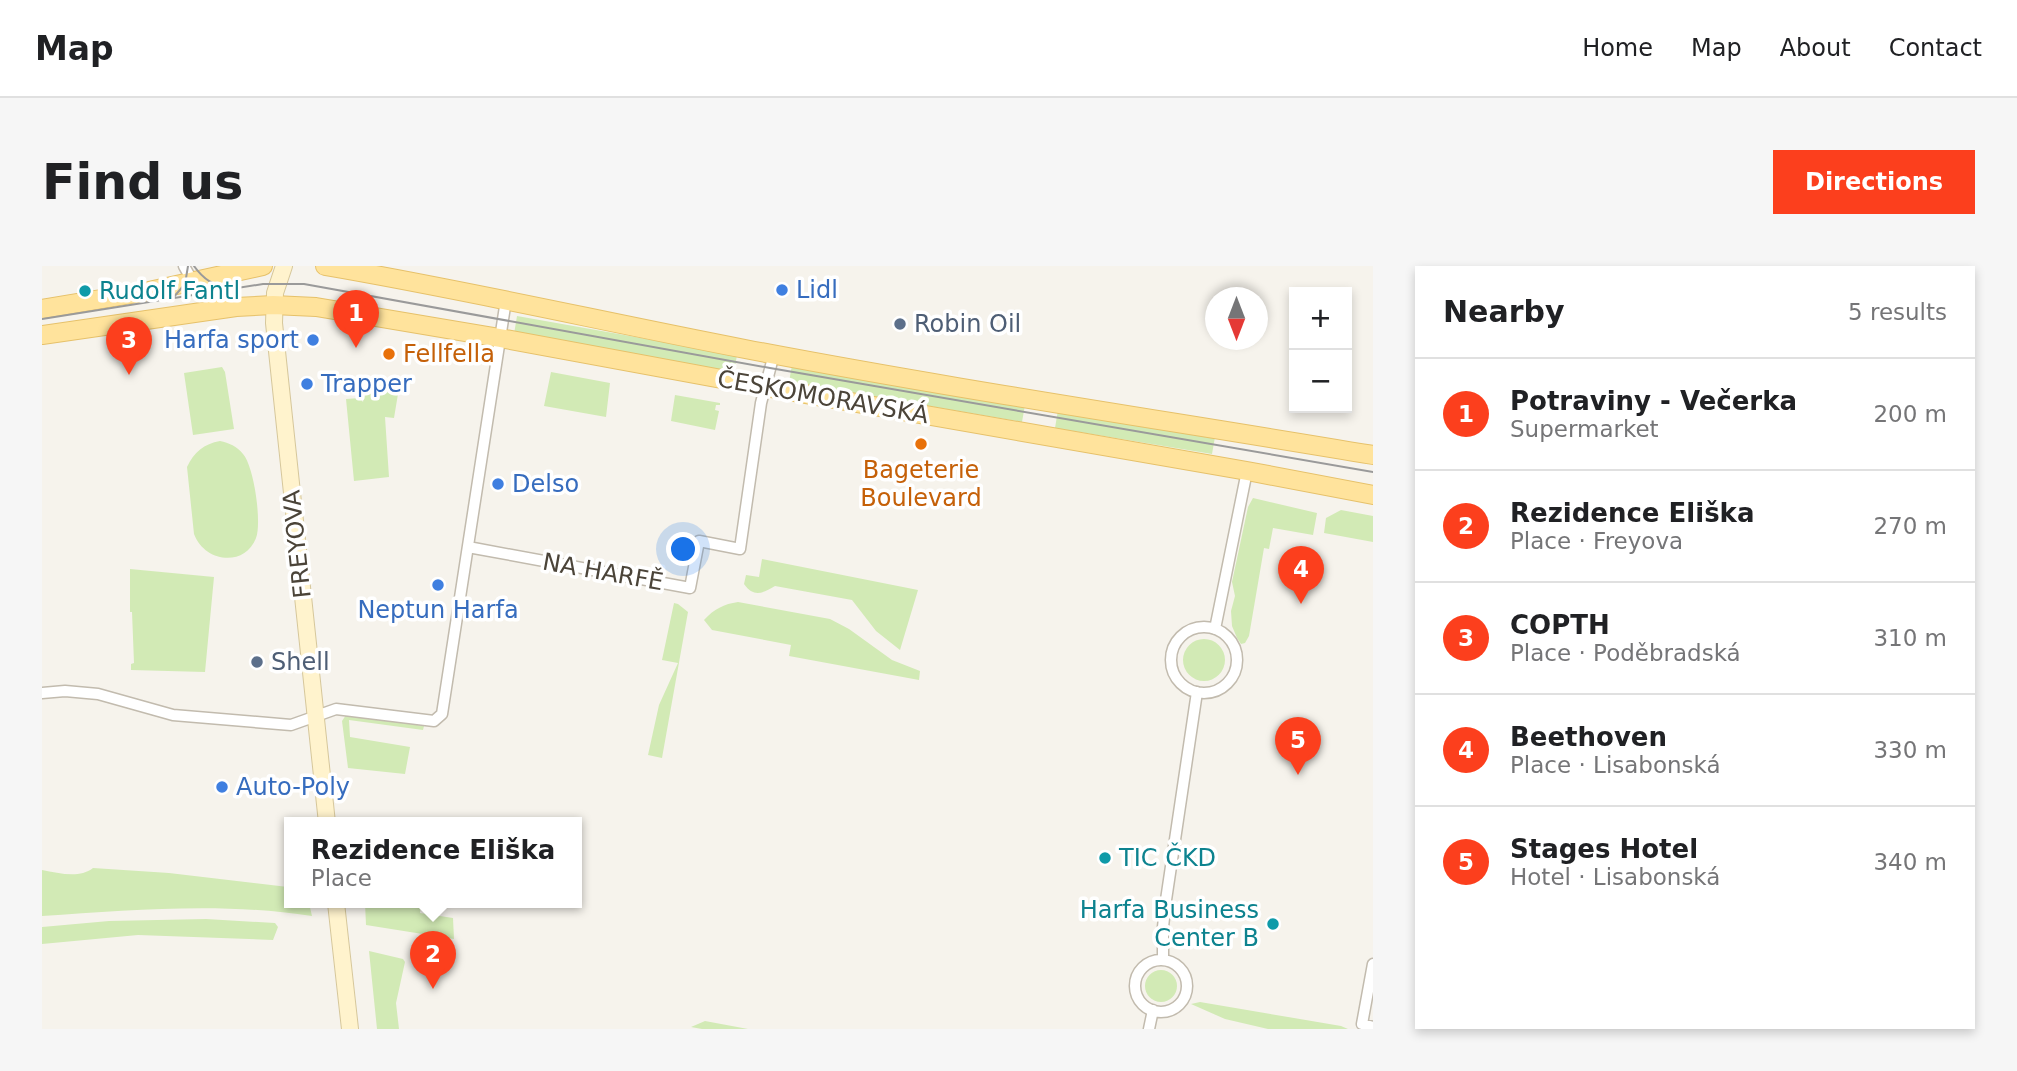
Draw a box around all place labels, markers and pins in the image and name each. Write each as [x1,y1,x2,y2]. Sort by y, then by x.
place label: Lidl [796,276,838,304]
place label: Rudolf Fantl [99,277,240,305]
marker: Lidl [774,282,790,298]
marker: Rudolf Fantl [77,283,93,299]
pin: 1 [333,290,379,348]
place label: Robin Oil [914,310,1021,338]
marker: Robin Oil [892,316,908,332]
pin: 3 [106,317,152,375]
place label: Harfa sport [164,326,299,354]
marker: Harfa sport [305,332,321,348]
place label: Fellfella [403,340,495,368]
marker: Fellfella [381,346,397,362]
place label: Trapper [320,370,412,398]
marker: Trapper [299,376,315,392]
marker: Bageterie Boulevard [913,436,929,452]
place label: Bageterie Boulevard [860,456,982,512]
place label: Delso [512,470,579,498]
marker: Delso [490,476,506,492]
pin: 4 [1278,546,1324,604]
marker: Neptun Harfa [430,577,446,593]
place label: Neptun Harfa [357,596,519,624]
place label: Shell [271,648,330,676]
marker: Shell [249,654,265,670]
pin: 5 [1275,717,1321,775]
place label: Auto-Poly [236,773,350,801]
marker: Auto-Poly [214,779,230,795]
place label: TIC ČKD [1118,842,1216,872]
marker: TIC ČKD [1097,850,1113,866]
place label: Harfa Business Center B [1080,896,1259,952]
marker: Harfa Business Center B [1265,916,1281,932]
pin: 2 [410,931,456,989]

